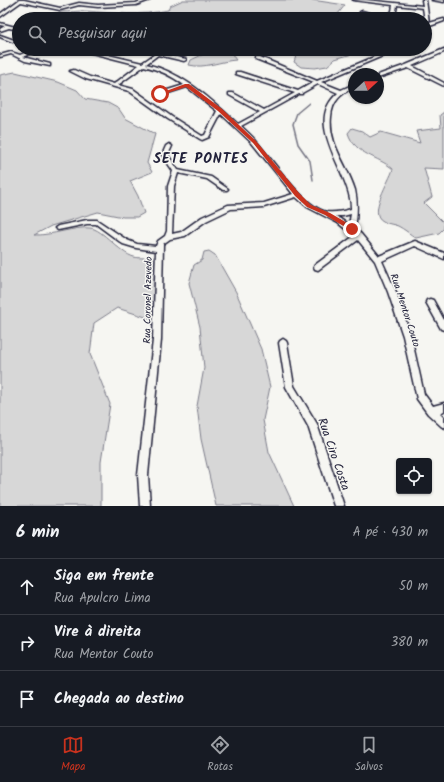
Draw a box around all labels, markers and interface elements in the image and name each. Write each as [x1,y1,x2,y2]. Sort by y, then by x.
search box [12,12,432,56]
text: Pesquisar aqui [58,22,147,46]
icon: search [26,23,48,45]
north arrow [348,68,384,104]
route start [151,85,169,103]
district label: SETE PONTES [153,148,249,170]
route end [343,220,361,238]
street label: Rua Coronel Azevedo [139,256,157,344]
street label: Rua Mentor Couto [386,271,425,350]
street label: Rua Ciro Costa [312,415,355,493]
map controls [396,458,432,494]
button: locate [396,458,432,494]
text: 6 min [16,519,60,546]
text: A pé · 430 m [353,522,428,543]
text: Siga em frente [54,564,154,588]
icon: ahead [16,576,38,598]
text: 50 m [399,576,428,597]
text: Rua Apulcro Lima [54,588,151,609]
text: Vire à direita [54,620,141,644]
icon: right [16,632,38,654]
text: 380 m [391,632,428,653]
text: Rua Mentor Couto [54,644,153,665]
text: Chegada ao destino [54,687,184,711]
icon: arrive [16,688,38,710]
tab: Mapa [61,734,85,776]
tab: Rotas [207,734,233,776]
tab: Salvos [355,734,383,776]

